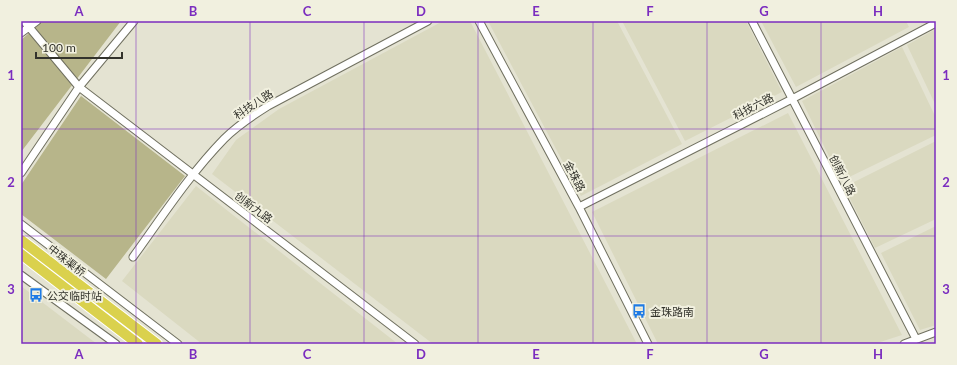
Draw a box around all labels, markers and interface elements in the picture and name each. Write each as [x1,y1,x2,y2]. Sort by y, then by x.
text: A [73,3,84,19]
text: B [189,3,198,19]
text: C [303,3,312,19]
text: D [416,3,426,19]
text: E [532,3,540,19]
text: F [646,3,654,19]
text: G [759,3,769,19]
text: H [873,3,883,19]
scale bar [36,34,122,60]
text: 100 m [42,40,76,55]
text: 1 [7,67,15,83]
text: 1 [942,67,950,83]
street label: 科技八路 [231,87,275,121]
street label: 科技六路 [730,90,776,122]
street label: 创新八路 [827,152,859,198]
street label: 金珠路 [562,158,588,194]
text: 2 [7,174,15,190]
text: 2 [942,174,950,190]
street label: 创新九路 [233,189,275,225]
street label: 中珠渠桥 [46,241,88,279]
text: 3 [7,281,15,297]
text: 3 [942,281,950,297]
bus stop icon: 公交临时站 [28,287,44,303]
place label: 公交临时站 [47,289,102,302]
bus stop icon: 金珠路南 [631,303,647,319]
place label: 金珠路南 [650,305,694,318]
text: A [73,346,84,362]
text: B [189,346,198,362]
text: C [303,346,312,362]
text: D [416,346,426,362]
text: E [532,346,540,362]
text: F [646,346,654,362]
text: G [759,346,769,362]
text: H [873,346,883,362]

